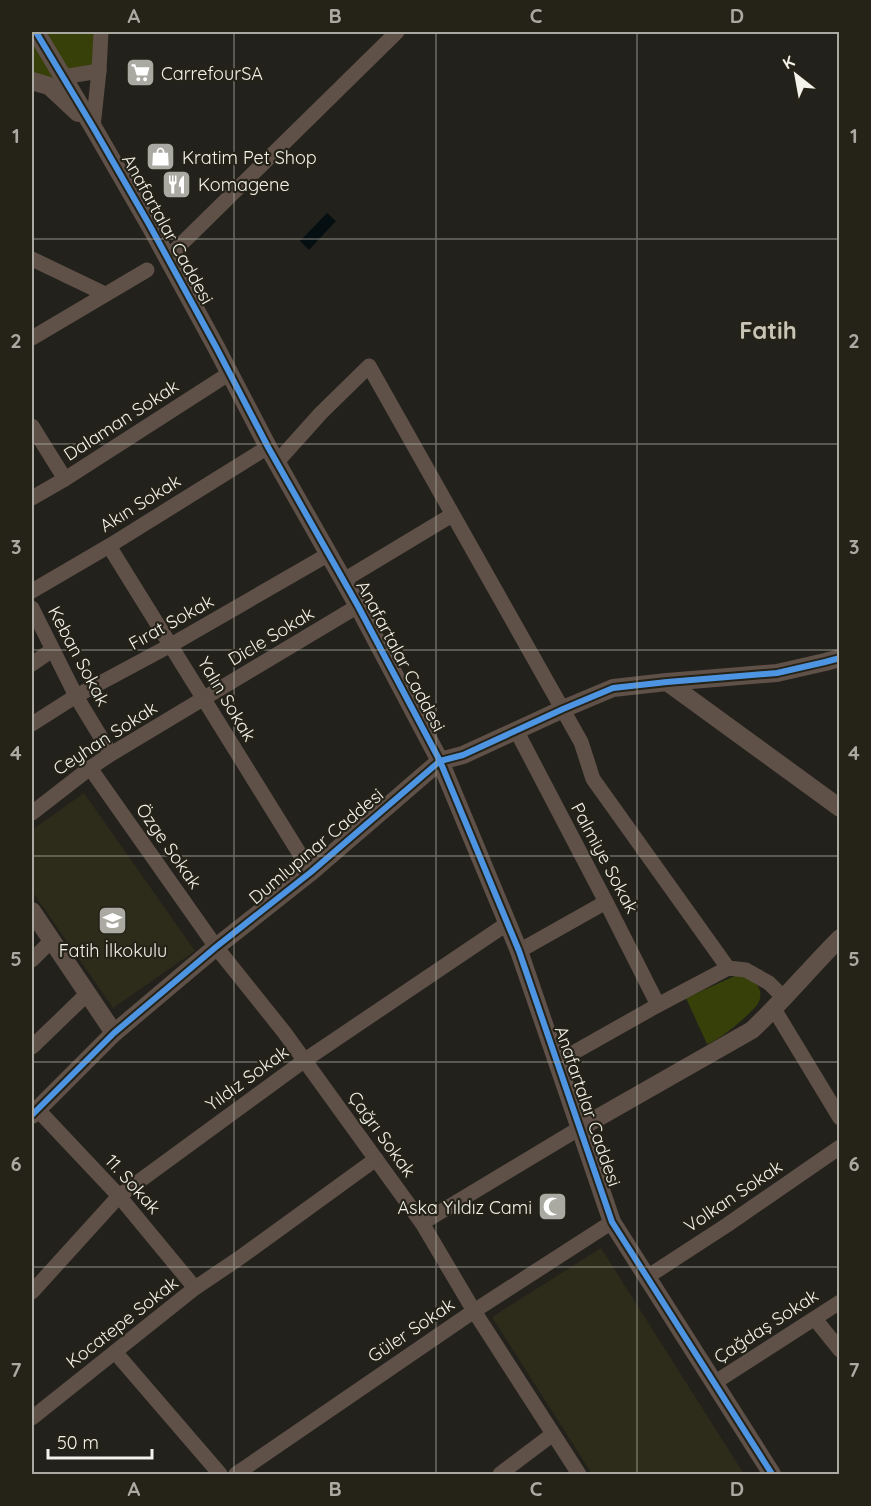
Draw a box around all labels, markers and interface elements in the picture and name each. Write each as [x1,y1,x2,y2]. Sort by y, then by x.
text: A [128,3,141,28]
text: B [328,3,342,28]
text: C [530,3,543,28]
text: D [730,3,744,28]
north arrow [766,45,826,105]
text: K [779,51,798,73]
supermarket icon: CarrefourSA [124,57,156,89]
place label: CarrefourSA [161,62,263,85]
text: 1 [12,123,20,148]
text: 1 [850,123,858,148]
shop icon: Kratim Pet Shop [145,141,177,173]
place label: Kratim Pet Shop [182,146,317,169]
street label: Anafartalar Caddesi [117,150,219,308]
restaurant icon: Komagene [161,168,193,200]
place label: Komagene [198,173,290,196]
district label: Fatih [739,315,797,345]
text: 2 [10,328,22,353]
text: 2 [848,328,860,353]
street label: Dalaman Sokak [59,374,183,466]
street label: Akın Sokak [95,469,185,537]
text: 3 [11,534,21,559]
text: 3 [849,534,859,559]
street label: Anafartalar Caddesi [351,576,451,736]
street label: Fırat Sokak [124,589,218,655]
street label: Dicle Sokak [224,601,318,671]
street label: Keban Sokak [43,602,115,710]
street label: Yalın Sokak [193,652,261,746]
street label: Ceyhan Sokak [49,696,161,780]
text: 4 [10,740,22,765]
text: 4 [848,740,860,765]
street label: Dumlupınar Caddesi [244,783,388,909]
street label: Özge Sokak [131,799,207,893]
street label: Palmiye Sokak [566,799,644,917]
school or university icon: Fatih İlkokulu [97,905,129,937]
place label: Fatih İlkokulu [59,939,167,962]
text: 5 [10,946,22,971]
text: 5 [848,946,860,971]
street label: Anafartalar Caddesi [550,1023,626,1189]
street label: Yıldız Sokak [201,1040,293,1116]
street label: Çağrı Sokak [343,1087,421,1181]
street label: 11. Sokak [100,1149,166,1219]
text: 6 [10,1151,22,1176]
text: 6 [848,1151,860,1176]
street label: Volkan Sokak [680,1155,786,1237]
mosque icon: Aska Yıldız Cami [537,1191,569,1223]
place label: Aska Yıldız Cami [397,1196,532,1219]
street label: Kocatepe Sokak [61,1271,183,1373]
street label: Çağdaş Sokak [709,1284,823,1368]
street label: Güler Sokak [363,1293,459,1367]
text: 7 [11,1357,22,1382]
text: 7 [849,1357,860,1382]
scale bar [48,1422,152,1460]
text: 50 m [57,1431,99,1454]
text: A [128,1476,141,1501]
text: B [328,1476,342,1501]
text: C [530,1476,543,1501]
text: D [730,1476,744,1501]

